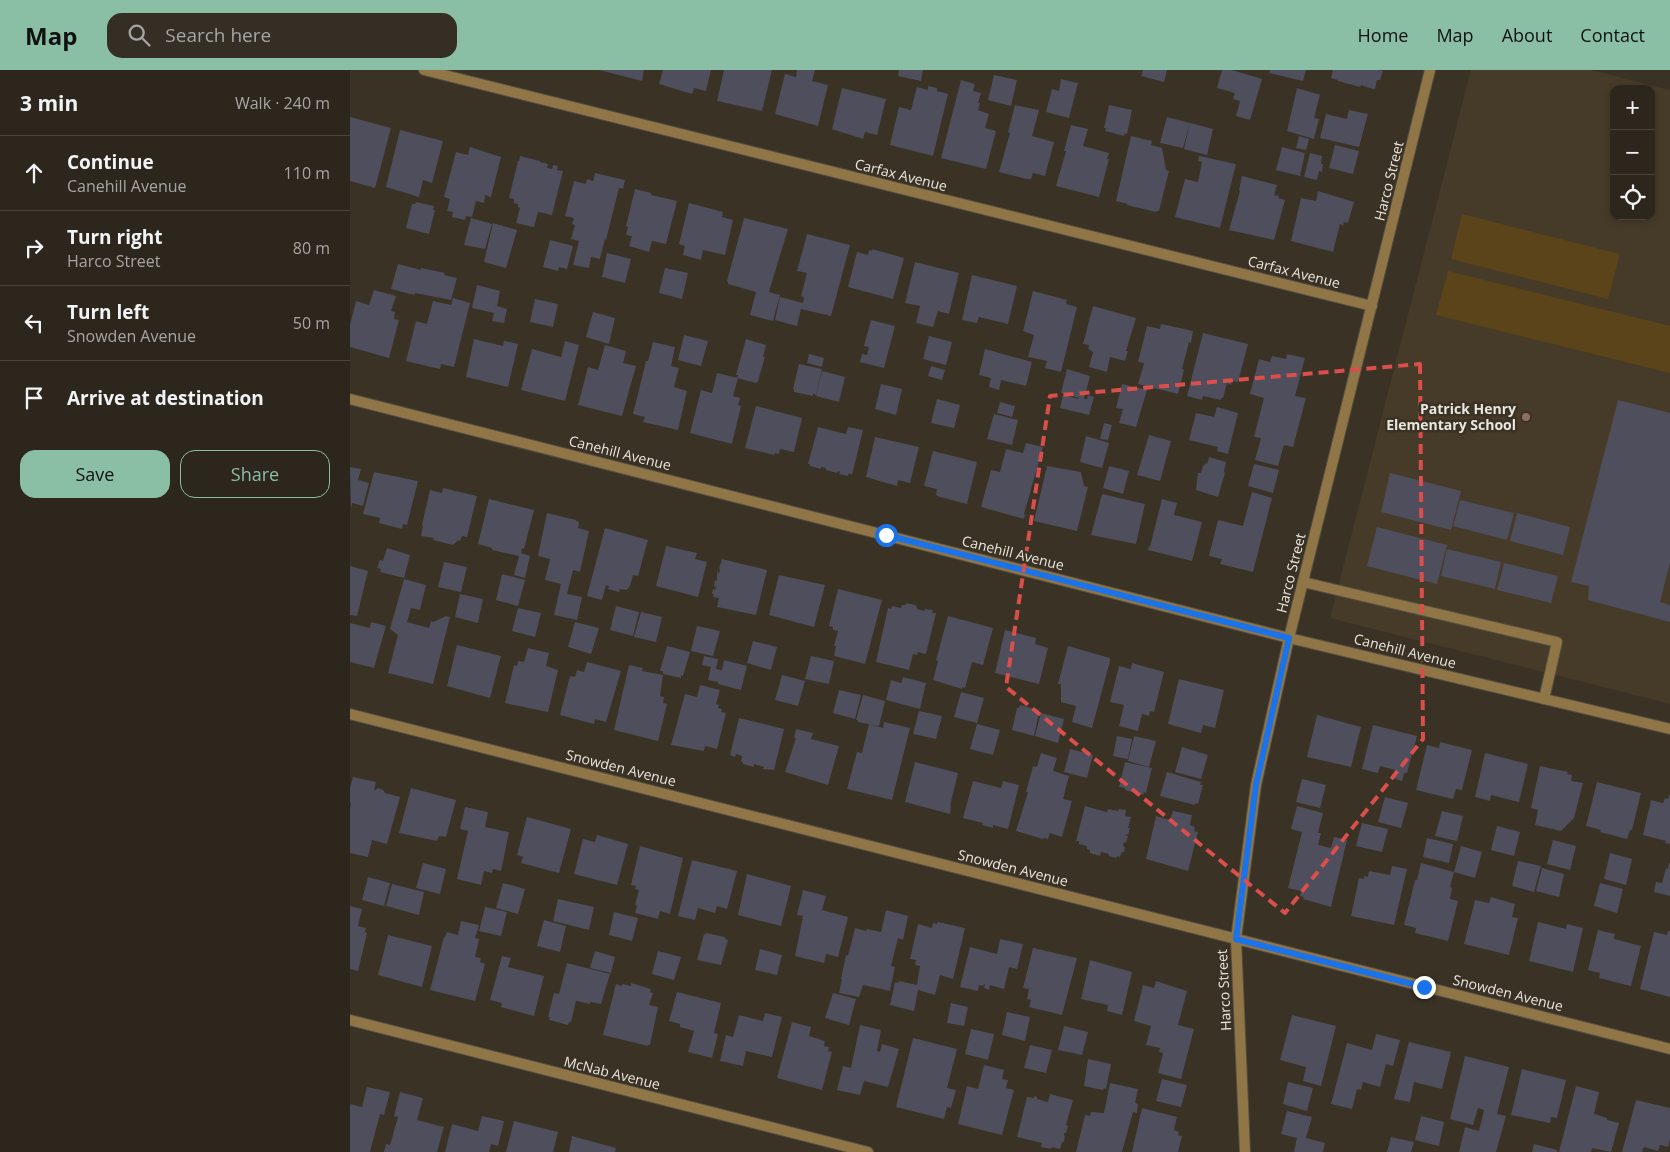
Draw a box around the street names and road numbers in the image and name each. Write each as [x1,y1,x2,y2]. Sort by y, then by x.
street label: Harco Street [1369,139,1408,223]
street label: Carfax Avenue [853,154,949,195]
street label: Carfax Avenue [1246,251,1342,292]
street label: Canehill Avenue [567,431,673,474]
street label: Canehill Avenue [960,531,1066,574]
street label: Harco Street [1271,531,1310,615]
street label: Canehill Avenue [1352,629,1458,672]
street label: Snowden Avenue [564,745,678,790]
street label: Snowden Avenue [956,845,1070,890]
street label: Harco Street [1212,949,1235,1031]
street label: Snowden Avenue [1451,970,1565,1015]
street label: McNab Avenue [562,1051,662,1094]

